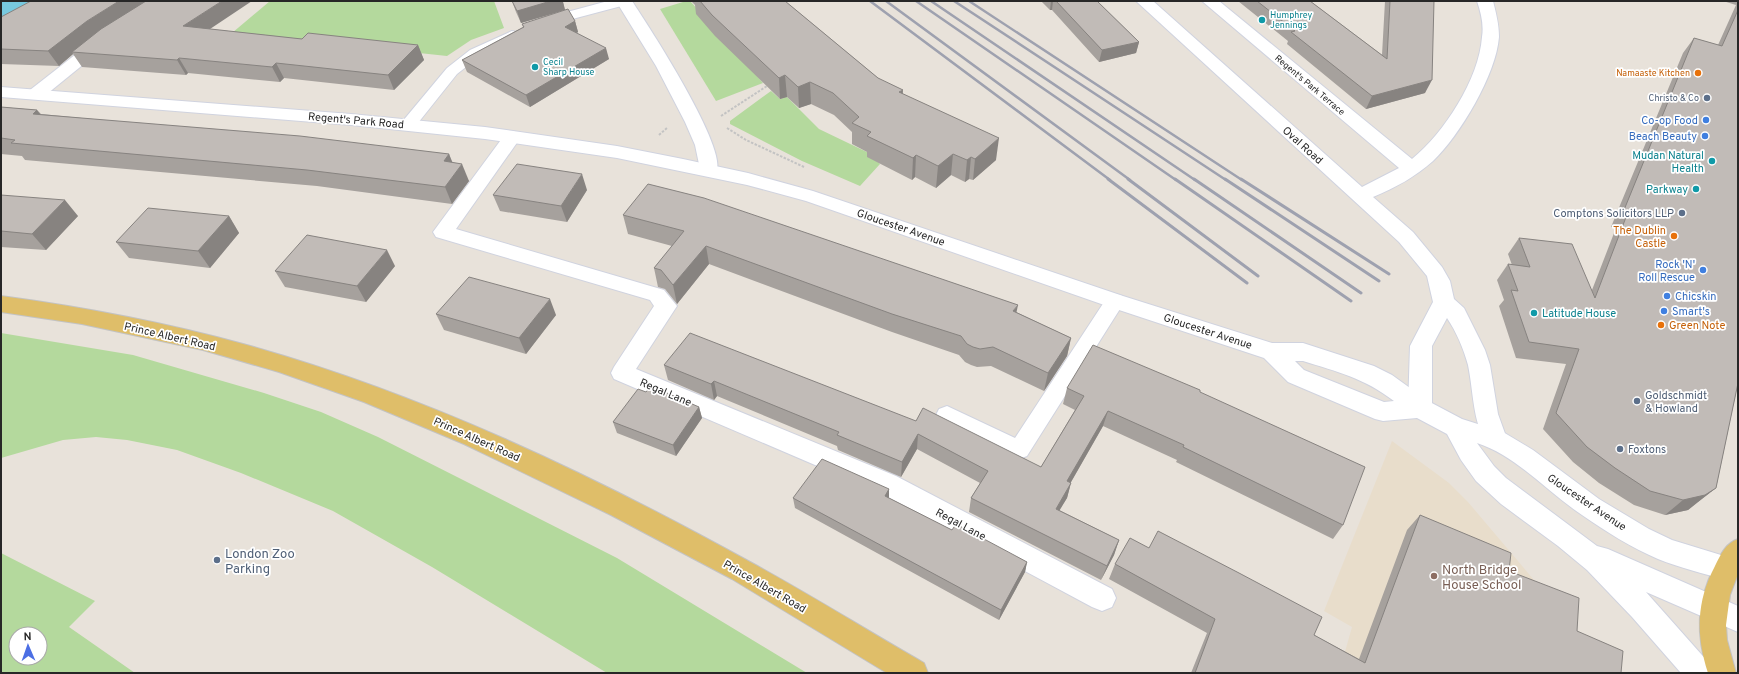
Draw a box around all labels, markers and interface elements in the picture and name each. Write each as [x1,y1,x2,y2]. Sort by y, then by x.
place label: Humphrey Jennings [1270,10,1312,31]
marker: Humphrey Jennings [1257,15,1267,25]
street label: Regent's Park Terrace [1272,53,1347,118]
place label: Cecil Sharp House [543,57,595,78]
marker: Cecil Sharp House [530,62,540,72]
place label: Namaaste Kitchen [1616,68,1690,79]
marker: Namaaste Kitchen [1693,68,1703,78]
place label: Christo & Co [1649,93,1699,104]
marker: Christo & Co [1702,93,1712,103]
street label: Regent's Park Road [307,110,405,132]
place label: Co-op Food [1641,114,1698,128]
marker: Co-op Food [1701,115,1711,125]
street label: Oval Road [1279,124,1326,168]
place label: Beach Beauty [1629,130,1697,144]
marker: Beach Beauty [1700,131,1710,141]
place label: Mudan Natural Health [1632,149,1704,176]
marker: Mudan Natural Health [1707,156,1717,166]
place label: Parkway [1646,183,1688,197]
marker: Parkway [1691,184,1701,194]
street label: Gloucester Avenue [855,206,947,250]
place label: Comptons Solicitors LLP [1553,207,1674,221]
marker: Comptons Solicitors LLP [1677,208,1687,218]
place label: The Dublin Castle [1613,224,1666,251]
marker: The Dublin Castle [1669,231,1679,241]
place label: Rock 'N' Roll Rescue [1638,258,1695,285]
marker: Rock 'N' Roll Rescue [1698,265,1708,275]
place label: Chicskin [1675,290,1716,304]
marker: Chicskin [1662,291,1672,301]
place label: Smart's [1672,305,1710,319]
marker: Smart's [1659,306,1669,316]
place label: Latitude House [1542,307,1616,321]
marker: Latitude House [1529,308,1539,318]
street label: Gloucester Avenue [1162,311,1254,353]
place label: Green Note [1669,319,1725,333]
street label: Prince Albert Road [123,320,217,354]
marker: Green Note [1656,320,1666,330]
street label: Regal Lane [638,376,694,410]
place label: Goldschmidt & Howland [1645,389,1707,416]
marker: Goldschmidt & Howland [1632,396,1642,406]
street label: Prince Albert Road [431,415,522,465]
place label: Foxtons [1628,443,1666,457]
marker: Foxtons [1615,444,1625,454]
street label: Gloucester Avenue [1544,471,1629,535]
street label: Regal Lane [933,506,988,544]
place label: London Zoo Parking [225,547,295,578]
marker: London Zoo Parking [212,555,222,565]
street label: Prince Albert Road [721,557,808,616]
place label: North Bridge House School [1442,563,1521,594]
marker: North Bridge House School [1429,571,1439,581]
north arrow [8,626,48,666]
text: N [23,630,32,644]

